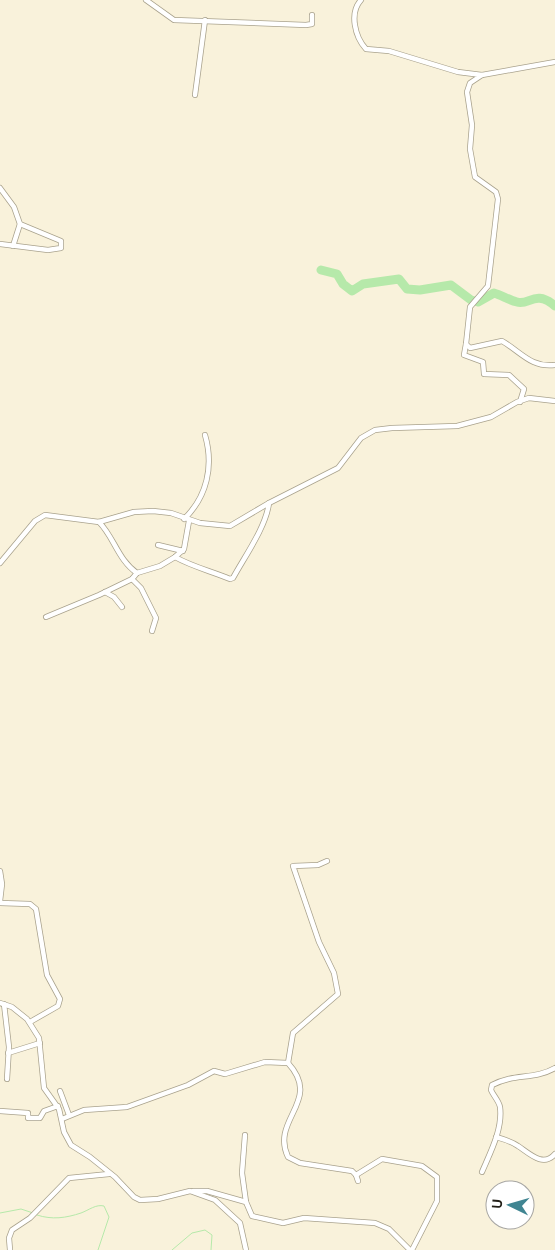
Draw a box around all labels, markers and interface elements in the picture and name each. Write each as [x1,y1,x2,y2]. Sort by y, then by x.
north arrow [485,1180,535,1230]
text: U [490,1198,507,1210]

